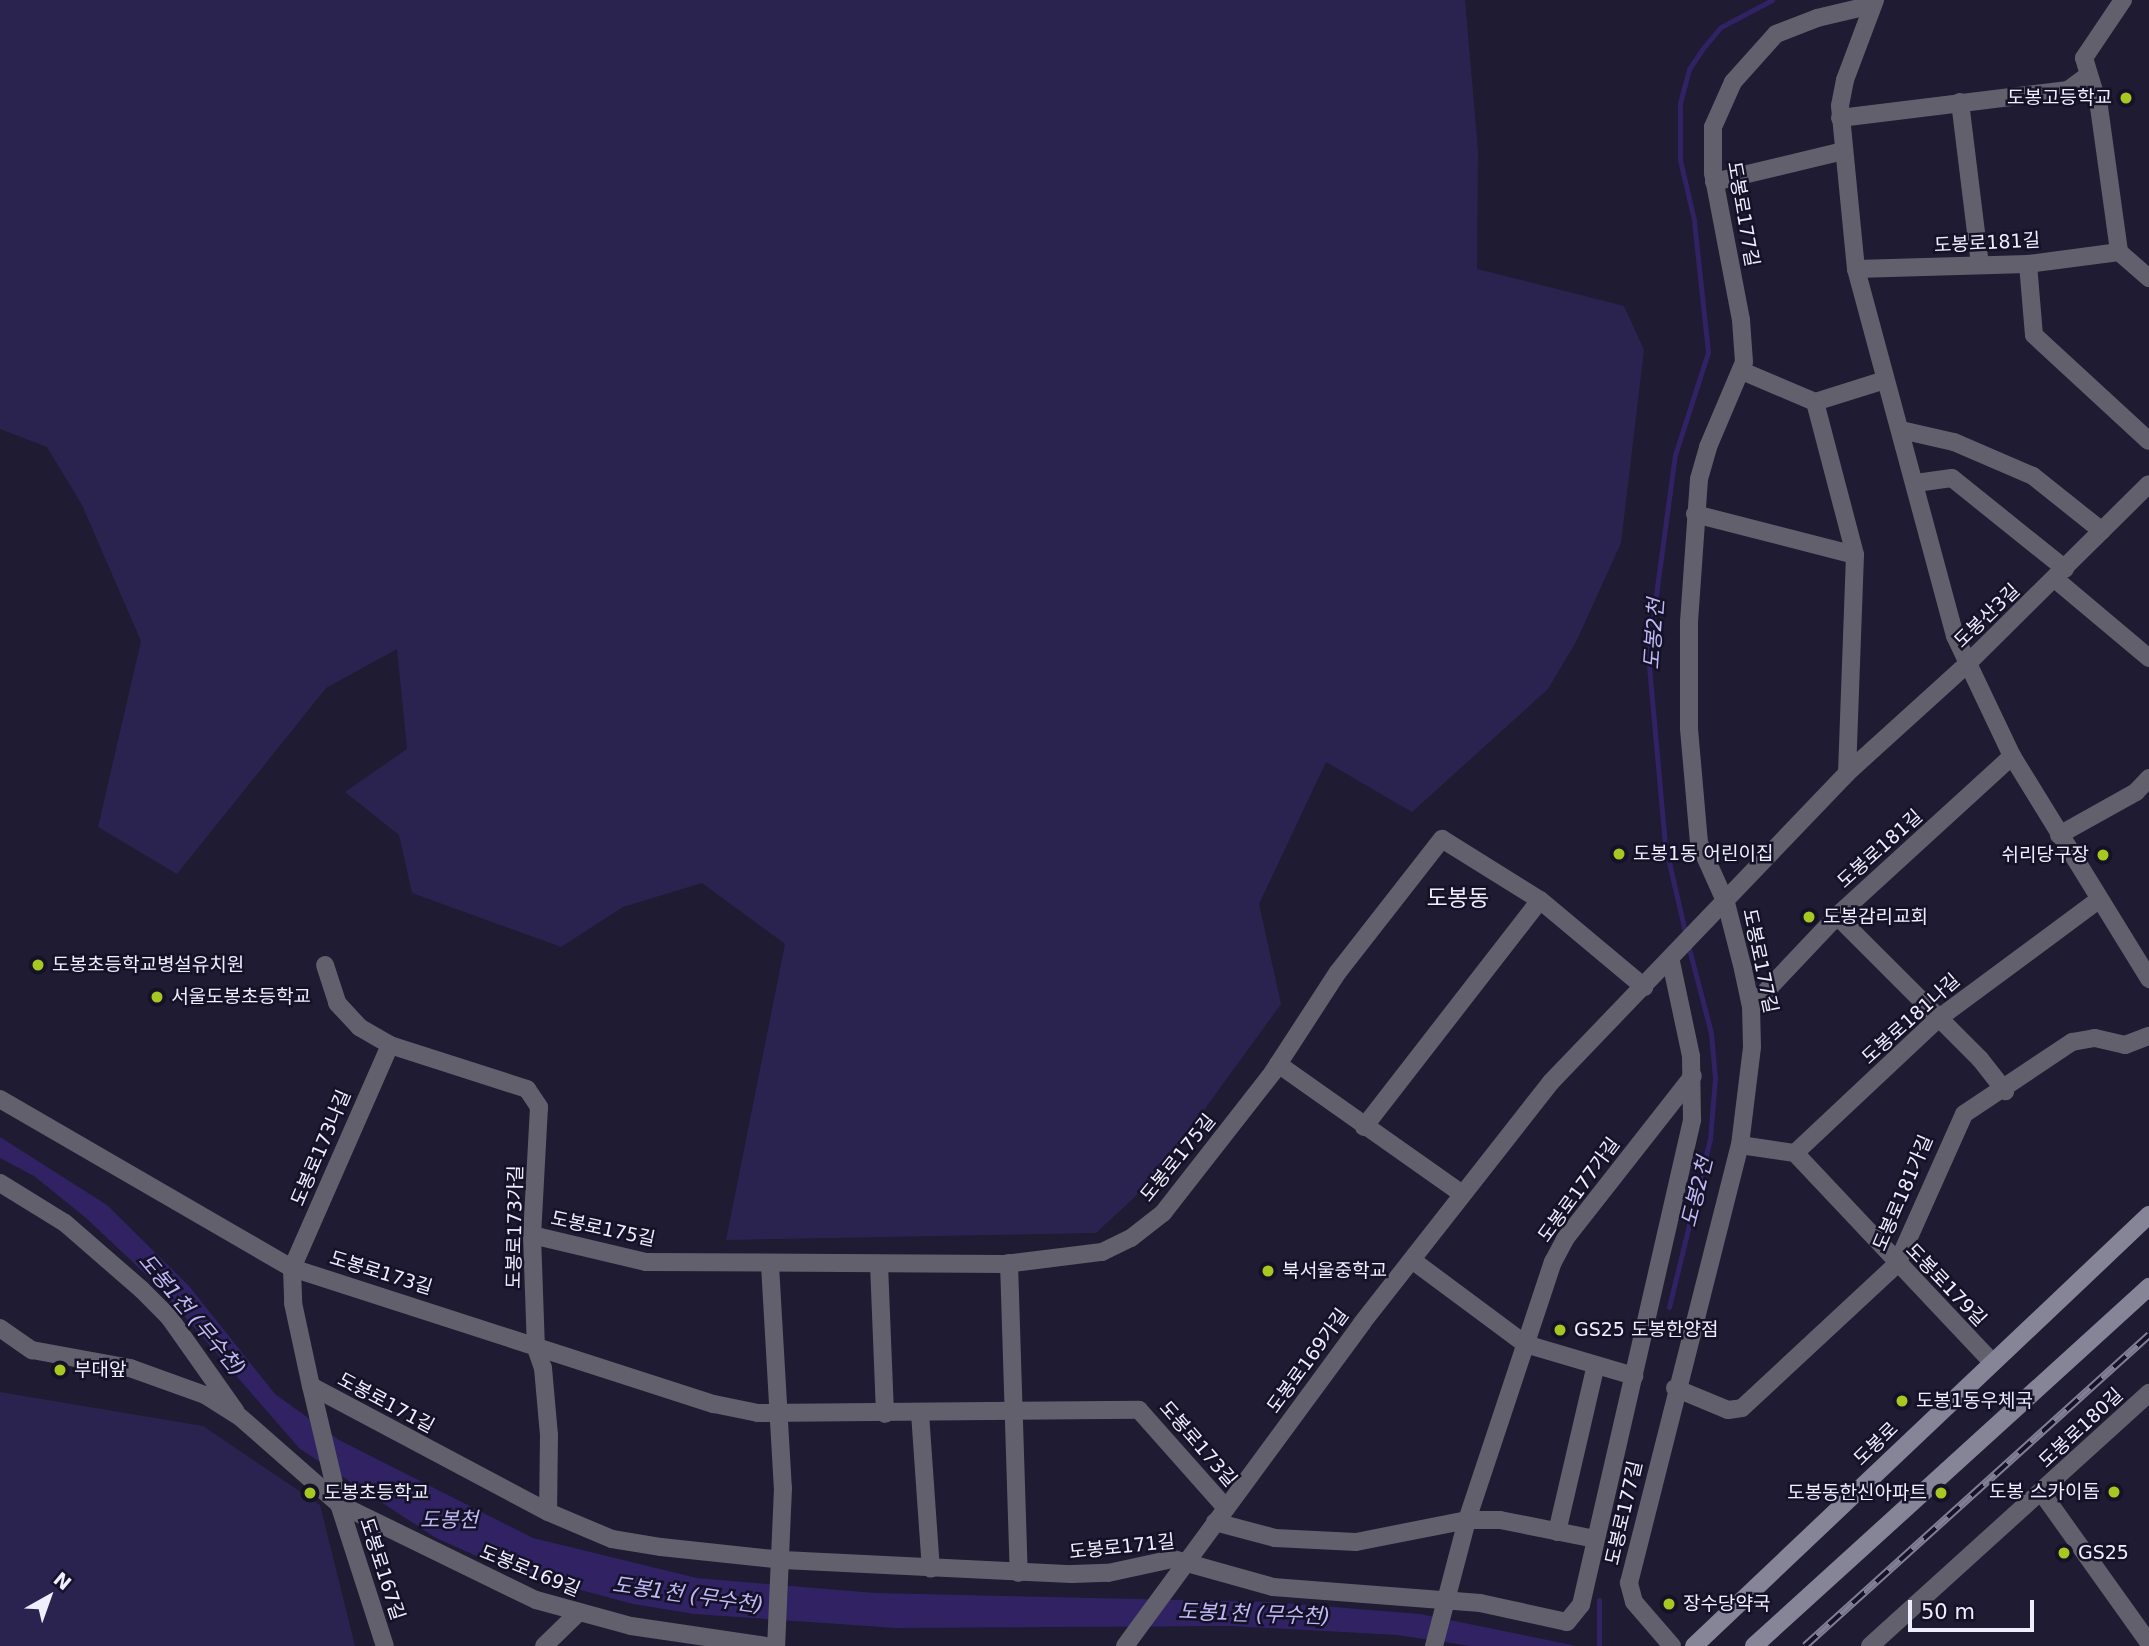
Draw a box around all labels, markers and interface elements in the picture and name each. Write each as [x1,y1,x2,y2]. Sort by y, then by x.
place label: 도봉고등학교 [2007,87,2112,109]
marker: 도봉고등학교 [2118,90,2134,106]
street label: 도봉로177길 [1723,160,1763,268]
street label: 도봉로181길 [1933,229,2041,257]
street label: 도봉산3길 [1950,579,2024,653]
water label: 도봉2천 [1639,598,1669,670]
street label: 도봉로181길 [1833,805,1927,893]
place label: 도봉1동 어린이집 [1633,843,1773,865]
place label: 쉬리당구장 [2002,844,2089,866]
marker: 도봉1동 어린이집 [1611,846,1627,862]
marker: 쉬리당구장 [2095,847,2111,863]
district label: 도봉동 [1426,884,1490,912]
place label: 도봉감리교회 [1823,906,1928,928]
street label: 도봉로177길 [1738,907,1782,1015]
marker: 도봉감리교회 [1801,909,1817,925]
place label: 도봉초등학교병설유치원 [52,954,244,976]
marker: 도봉초등학교병설유치원 [30,957,46,973]
street label: 도봉로181나길 [1857,969,1965,1069]
place label: 서울도봉초등학교 [171,986,311,1008]
marker: 서울도봉초등학교 [149,989,165,1005]
street label: 도봉로173나길 [286,1087,356,1209]
street label: 도봉로175길 [1136,1110,1220,1206]
street label: 도봉로181가길 [1868,1132,1938,1254]
street label: 도봉로177가길 [1533,1133,1625,1247]
water label: 도봉2천 [1676,1154,1718,1230]
street label: 도봉로173가길 [503,1165,527,1289]
street label: 도봉로175길 [549,1207,657,1251]
street label: 도봉로179길 [1901,1239,1991,1331]
street label: 도봉로173길 [327,1247,435,1299]
water label: 도봉1천 (무수천) [133,1249,251,1381]
place label: 북서울중학교 [1282,1260,1387,1282]
marker: 북서울중학교 [1260,1263,1276,1279]
street label: 도봉로169가길 [1262,1304,1354,1418]
place label: GS25 도봉한양점 [1574,1319,1718,1341]
marker: GS25 도봉한양점 [1552,1322,1568,1338]
place label: 부대앞 [74,1359,126,1381]
marker: 부대앞 [52,1362,68,1378]
street label: 도봉로171길 [334,1368,438,1438]
street label: 도봉로180길 [2034,1383,2128,1473]
place label: 도봉1동우체국 [1916,1390,2033,1412]
marker: 도봉1동우체국 [1894,1393,1910,1409]
street label: 도봉로173길 [1155,1396,1241,1492]
street label: 도봉로 [1849,1418,1903,1470]
street label: 도봉로177길 [1601,1459,1647,1567]
place label: 도봉 스카이돔 [1989,1481,2100,1503]
place label: 도봉초등학교 [324,1482,429,1504]
place label: 도봉동한신아파트 [1787,1482,1927,1504]
marker: 도봉 스카이돔 [2106,1484,2122,1500]
marker: 도봉초등학교 [302,1485,318,1501]
marker: 도봉동한신아파트 [1933,1485,1949,1501]
water label: 도봉천 [420,1507,478,1533]
street label: 도봉로167길 [355,1515,409,1623]
street label: 도봉로171길 [1068,1530,1176,1564]
street label: 도봉로169길 [477,1541,583,1601]
place label: GS25 [2078,1542,2129,1564]
marker: GS25 [2056,1545,2072,1561]
north arrow [14,1562,84,1632]
text: N [49,1567,76,1594]
water label: 도봉1천 (무수천) [611,1572,765,1618]
scale bar [1911,1586,2037,1630]
place label: 장수당약국 [1683,1593,1770,1615]
marker: 장수당약국 [1661,1596,1677,1612]
water label: 도봉1천 (무수천) [1177,1599,1331,1629]
text: 50 m [1921,1600,1975,1624]

